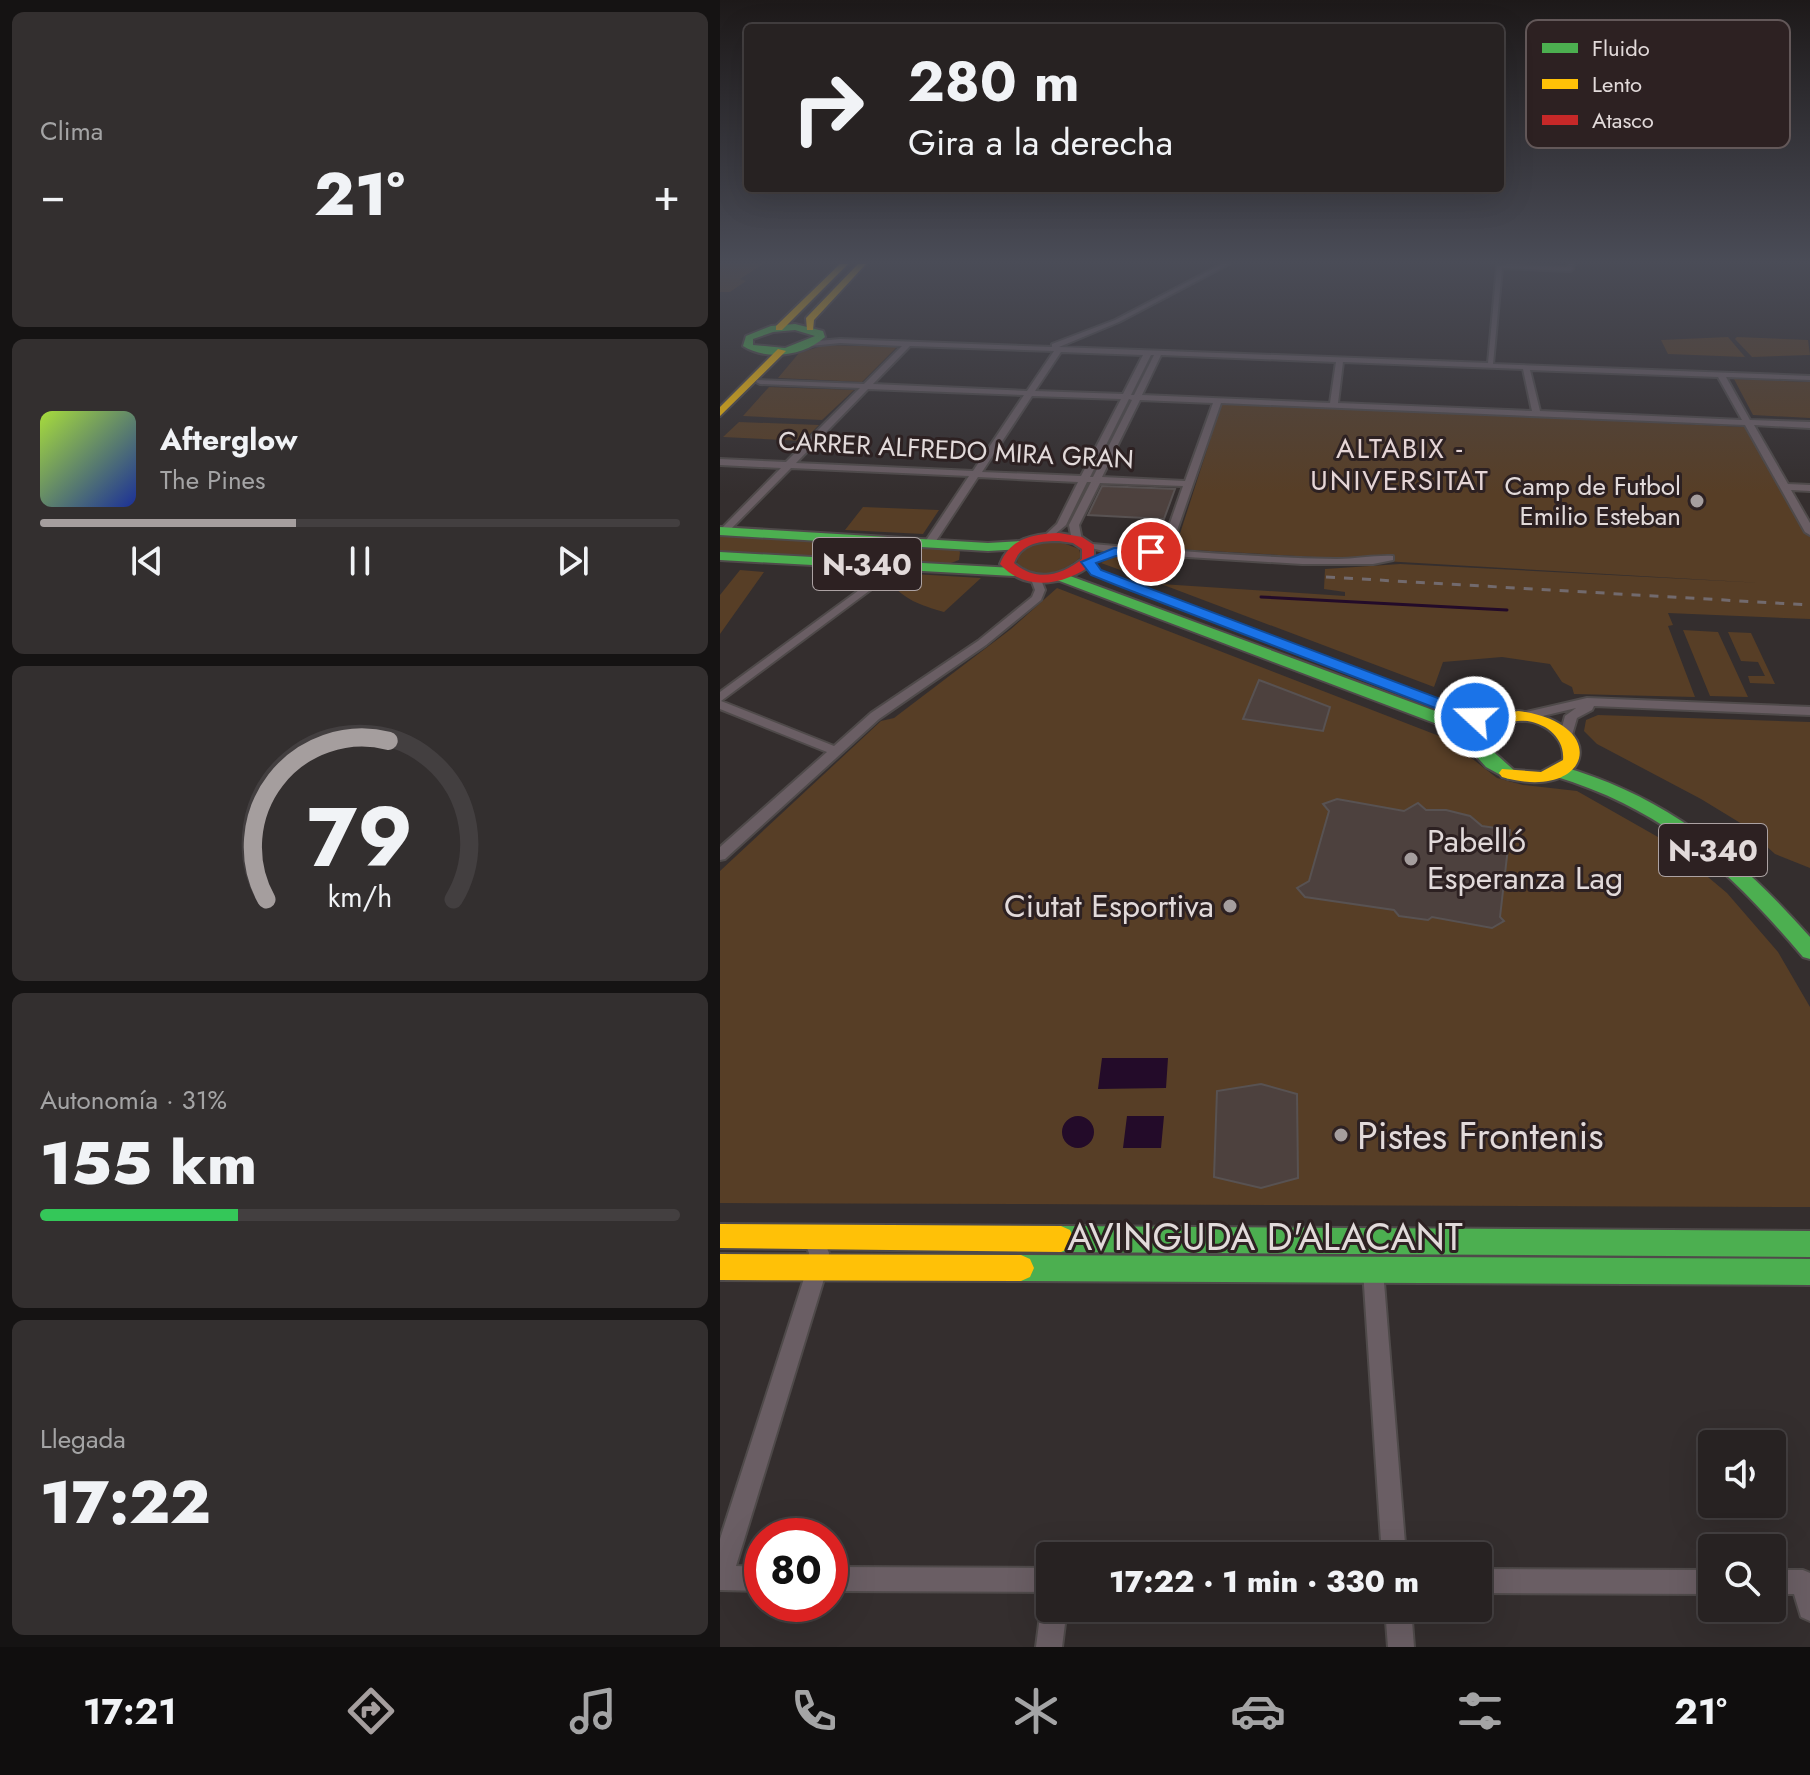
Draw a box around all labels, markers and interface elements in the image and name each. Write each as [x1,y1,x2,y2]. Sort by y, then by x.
legend [1526,20,1790,148]
text: Fluido [1592,32,1650,64]
text: 280 m [908,41,1080,122]
icon: right [776,56,880,160]
text: Lento [1592,68,1642,100]
text: Atasco [1592,104,1654,136]
text: Clima [40,112,103,150]
text: Gira a la derecha [908,116,1173,168]
text: 21° [314,151,405,238]
text: − [40,163,66,227]
text: + [653,163,680,227]
text: Afterglow [160,418,297,461]
street label: CARRER ALFREDO MIRA GRAN [777,422,1135,478]
district label: ALTABIX - UNIVERSITAT [1310,428,1490,501]
text: The Pines [160,461,265,499]
place label: Camp de Futbol Emilio Esteban [1504,467,1681,535]
marker: Camp de Futbol Emilio Esteban [1688,492,1706,510]
pin [1117,518,1185,586]
icon: arrive [1129,530,1173,574]
road number: N-340 [813,538,921,590]
icon: previous [125,539,169,583]
icon: pause [338,539,382,583]
icon: next [551,539,595,583]
position arrow [1433,675,1517,759]
text: 79 [307,776,413,896]
place label: Pabelló Esperanza Lag [1427,818,1623,901]
road number: N-340 [1659,824,1767,876]
marker: Pabelló Esperanza Lag [1402,850,1420,868]
text: km/h [328,876,392,918]
place label: Ciutat Esportiva [1004,883,1214,929]
marker: Ciutat Esportiva [1221,897,1239,915]
text: Autonomía · 31% [40,1081,227,1119]
place label: Pistes Frontenis [1357,1108,1604,1163]
text: 155 km [40,1120,257,1207]
marker: Pistes Frontenis [1332,1126,1350,1144]
street label: AVINGUDA D'ALACANT [1067,1209,1463,1264]
text: Llegada [40,1420,126,1458]
map controls [1698,1430,1786,1622]
button: sound [1698,1430,1786,1518]
text: 17:22 [40,1459,211,1546]
speed limit sign: 80 [744,1518,848,1622]
button: search [1698,1534,1786,1622]
text: 17:22 · 1 min · 330 m [1109,1560,1419,1603]
icon: directions [343,1683,399,1739]
icon: music [565,1683,621,1739]
icon: phone [786,1683,842,1739]
icon: climate [1008,1683,1064,1739]
icon: car [1230,1683,1286,1739]
icon: filters [1452,1683,1508,1739]
text: 17:21 [83,1685,177,1737]
text: 21° [1674,1685,1727,1737]

